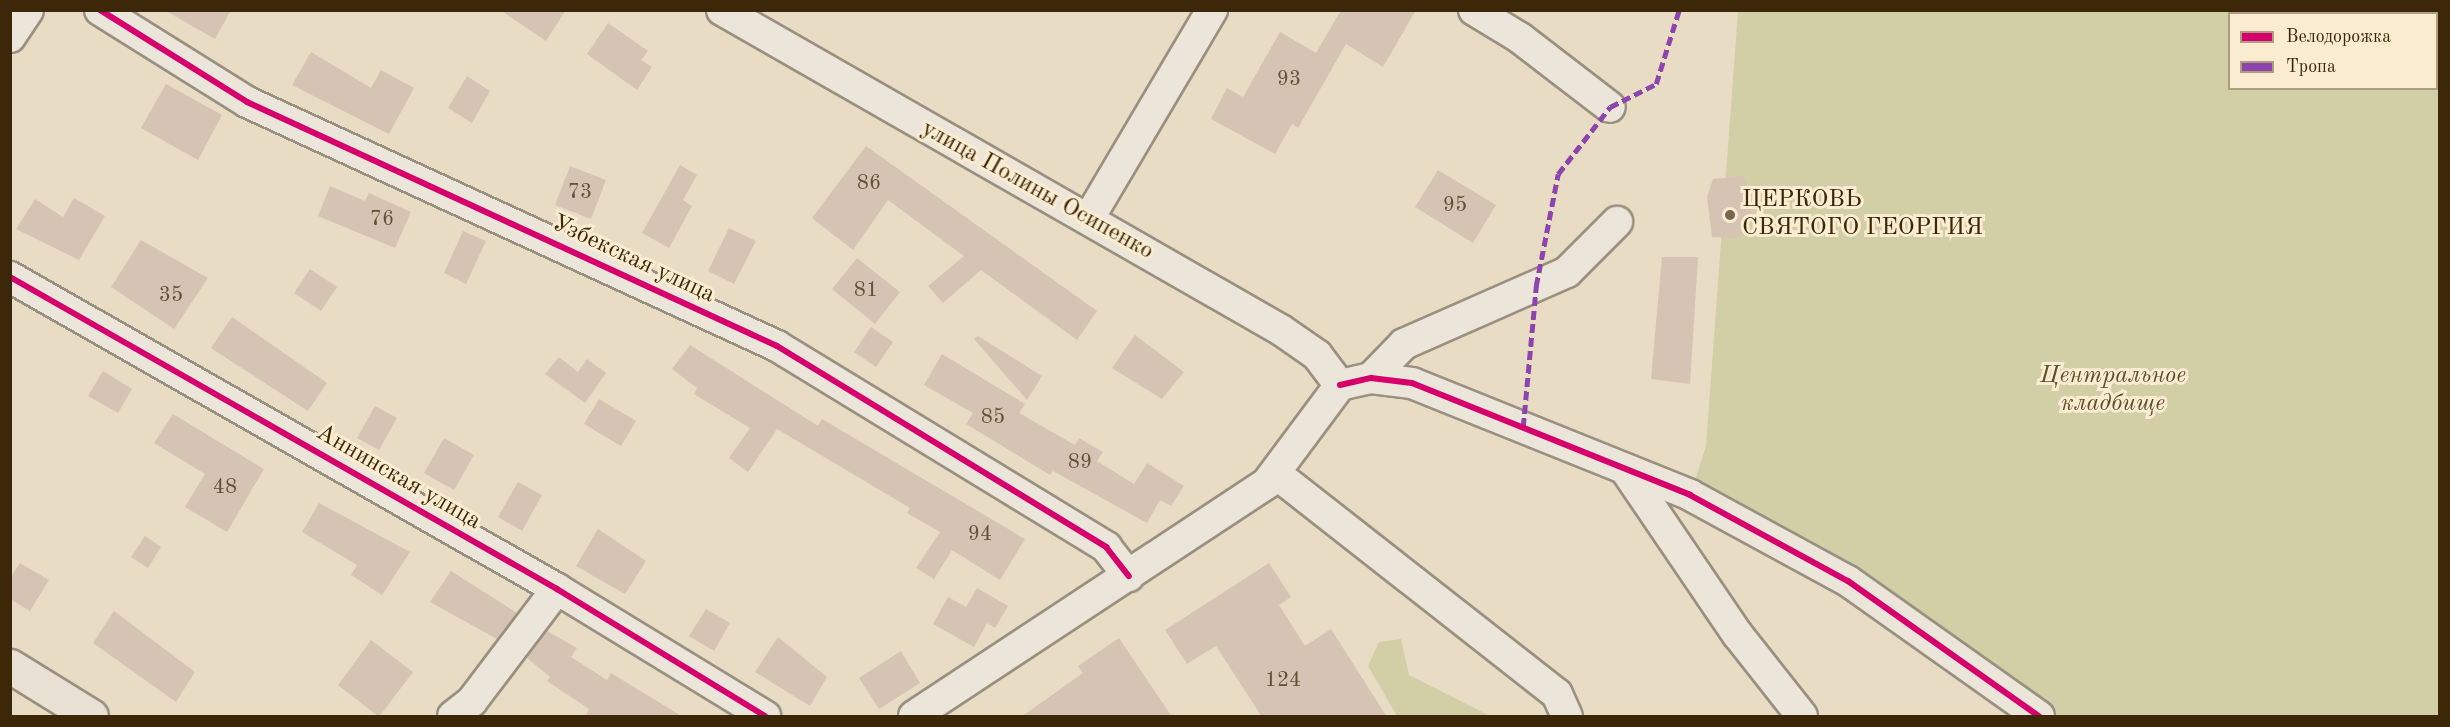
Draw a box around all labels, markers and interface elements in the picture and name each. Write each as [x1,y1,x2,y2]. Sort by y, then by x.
legend [2228,12,2438,90]
text: Велодорожка [2286,28,2391,46]
text: Тропа [2286,58,2336,76]
house number: 93 [1277,67,1301,93]
street label: улица Полины Осипенко [916,115,1158,267]
house number: 86 [857,171,881,197]
house number: 73 [568,180,592,206]
place label: ЦЕРКОВЬ СВЯТОГО ГЕОРГИЯ [1742,187,1983,243]
house number: 95 [1443,193,1467,219]
house number: 76 [370,207,394,233]
marker: ЦЕРКОВЬ СВЯТОГО ГЕОРГИЯ [1723,208,1737,222]
street label: Узбекская улица [547,210,719,310]
house number: 81 [854,278,878,304]
house number: 35 [159,283,183,309]
park label: Центральное кладбище [2040,363,2186,419]
house number: 85 [981,405,1005,431]
street label: Аннинская улица [310,419,486,537]
house number: 89 [1068,450,1092,476]
house number: 48 [213,475,237,501]
house number: 94 [968,522,992,548]
house number: 124 [1265,668,1301,694]

